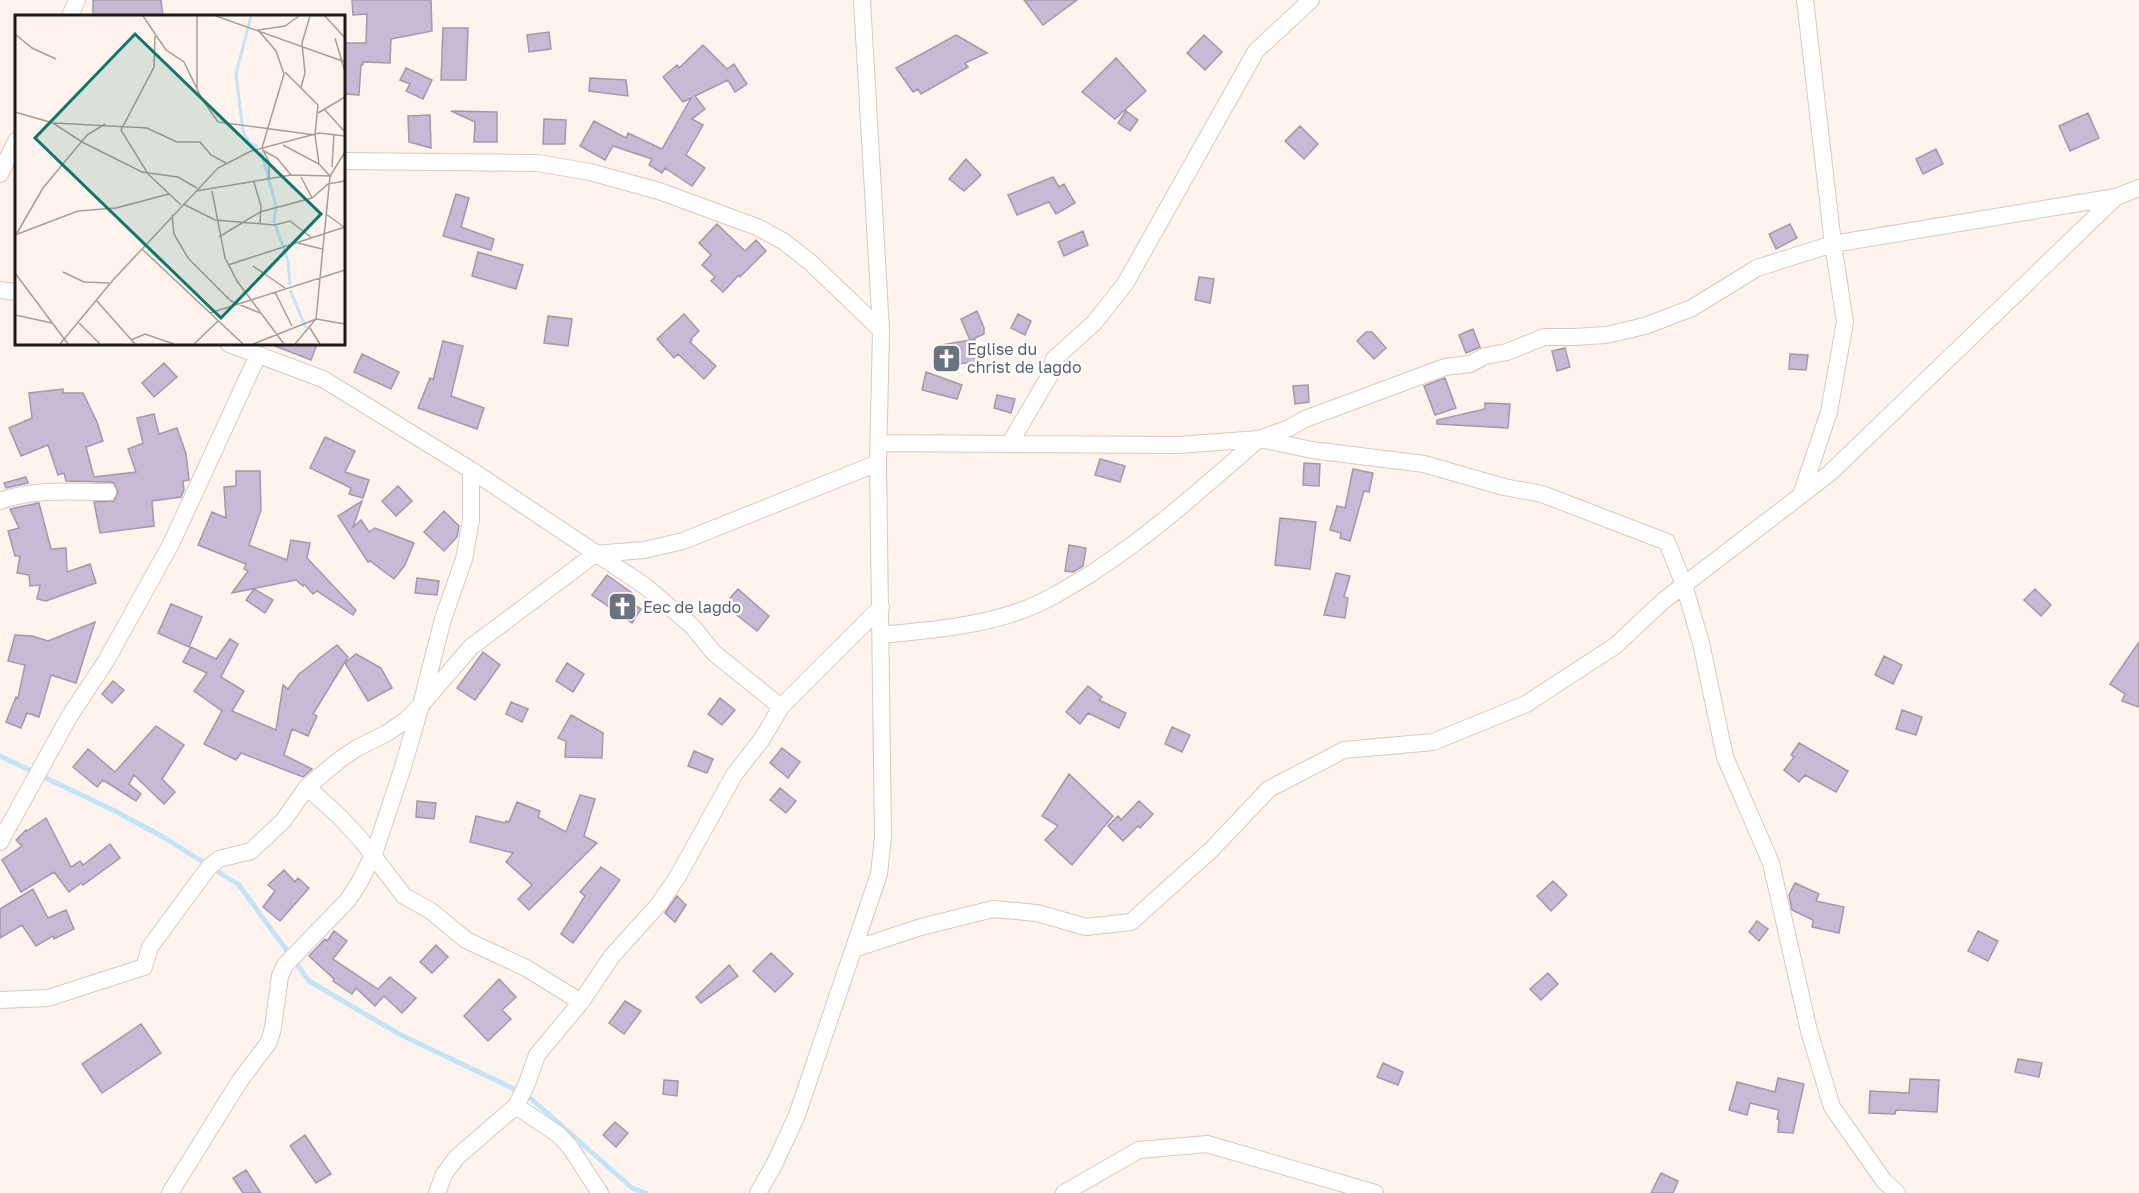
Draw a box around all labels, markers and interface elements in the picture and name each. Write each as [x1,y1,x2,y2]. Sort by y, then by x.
inset map [15,15,345,345]
place label: Eglise du christ de lagdo [967,339,1082,377]
church icon: Eglise du christ de lagdo [930,342,962,374]
church icon: Eec de lagdo [606,591,638,623]
place label: Eec de lagdo [643,597,741,617]

